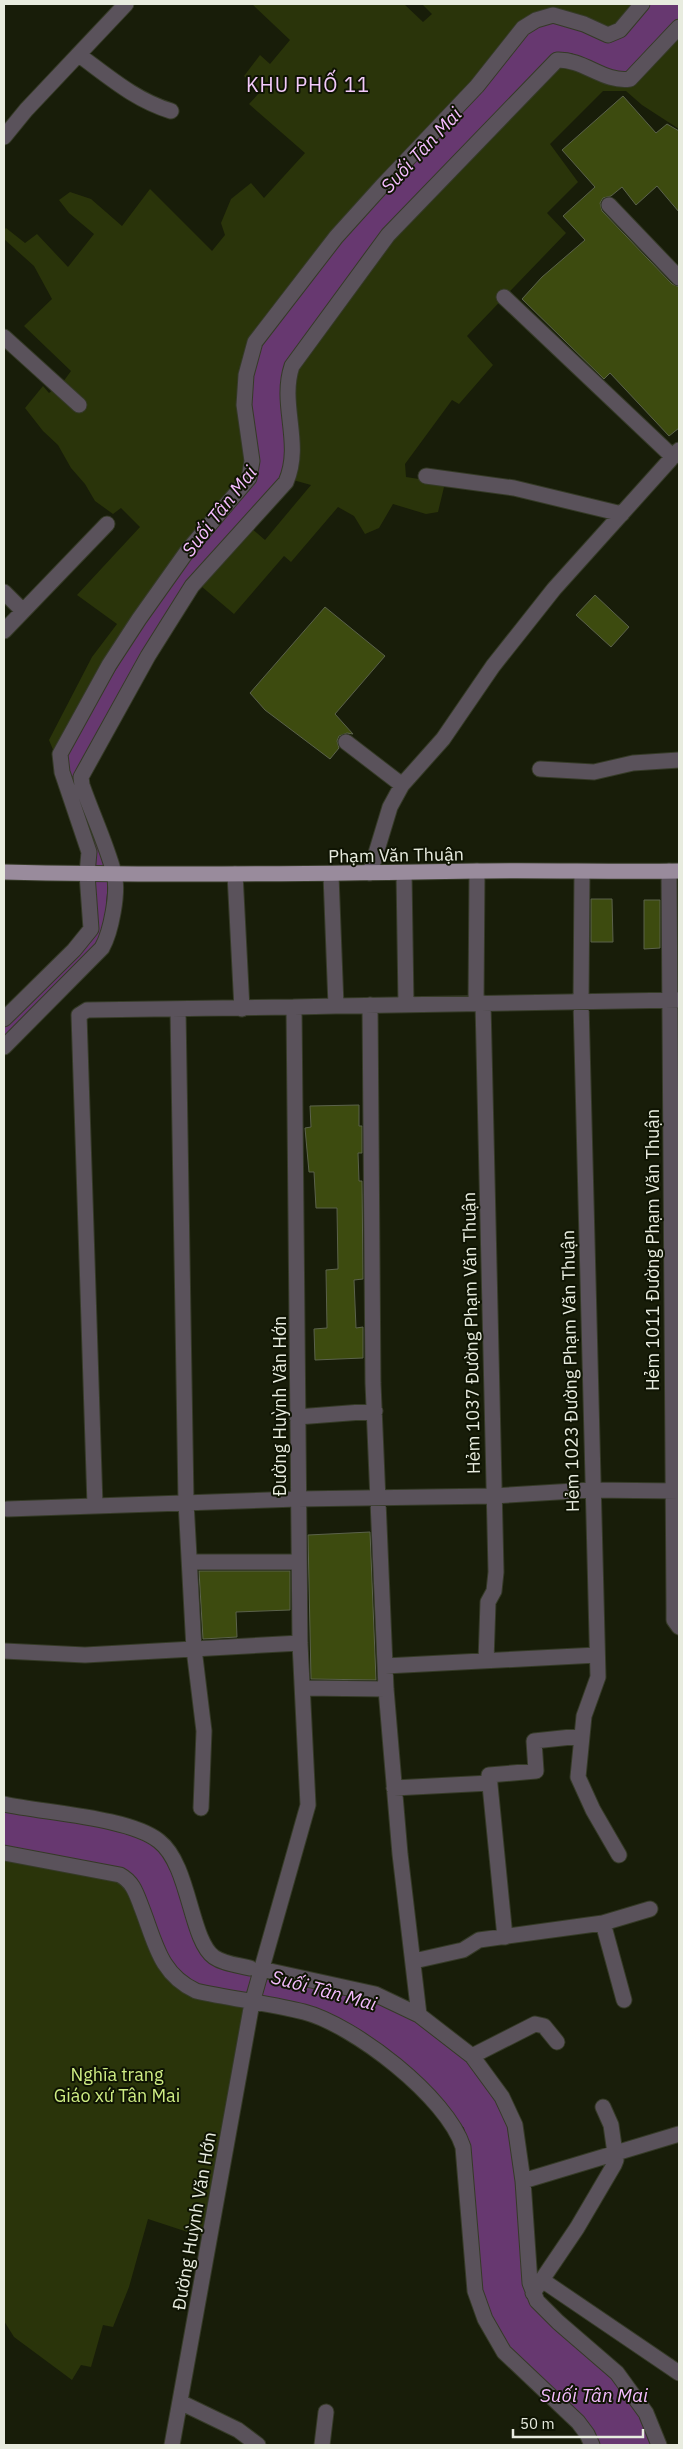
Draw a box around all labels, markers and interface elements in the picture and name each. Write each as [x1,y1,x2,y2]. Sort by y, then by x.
district label: KHU PHỐ 11 [246,69,370,98]
water label: Suối Tân Mai [375,102,467,198]
water label: Suối Tân Mai [176,460,262,561]
street label: Phạm Văn Thuận [328,842,464,868]
street label: Hẻm 1011 Đường Phạm Văn Thuận [641,1109,664,1391]
street label: Hẻm 1037 Đường Phạm Văn Thuận [457,1192,485,1474]
street label: Hẻm 1023 Đường Phạm Văn Thuận [556,1230,584,1512]
street label: Đường Huỳnh Văn Hớn [268,1316,291,1496]
water label: Suối Tân Mai [269,1964,380,2016]
park label: Nghĩa trang Giáo xứ Tân Mai [54,2063,180,2107]
street label: Đường Huỳnh Văn Hớn [167,2130,221,2312]
water label: Suối Tân Mai [540,2383,649,2407]
scale bar [513,2406,643,2438]
text: 50 m [520,2414,555,2433]

